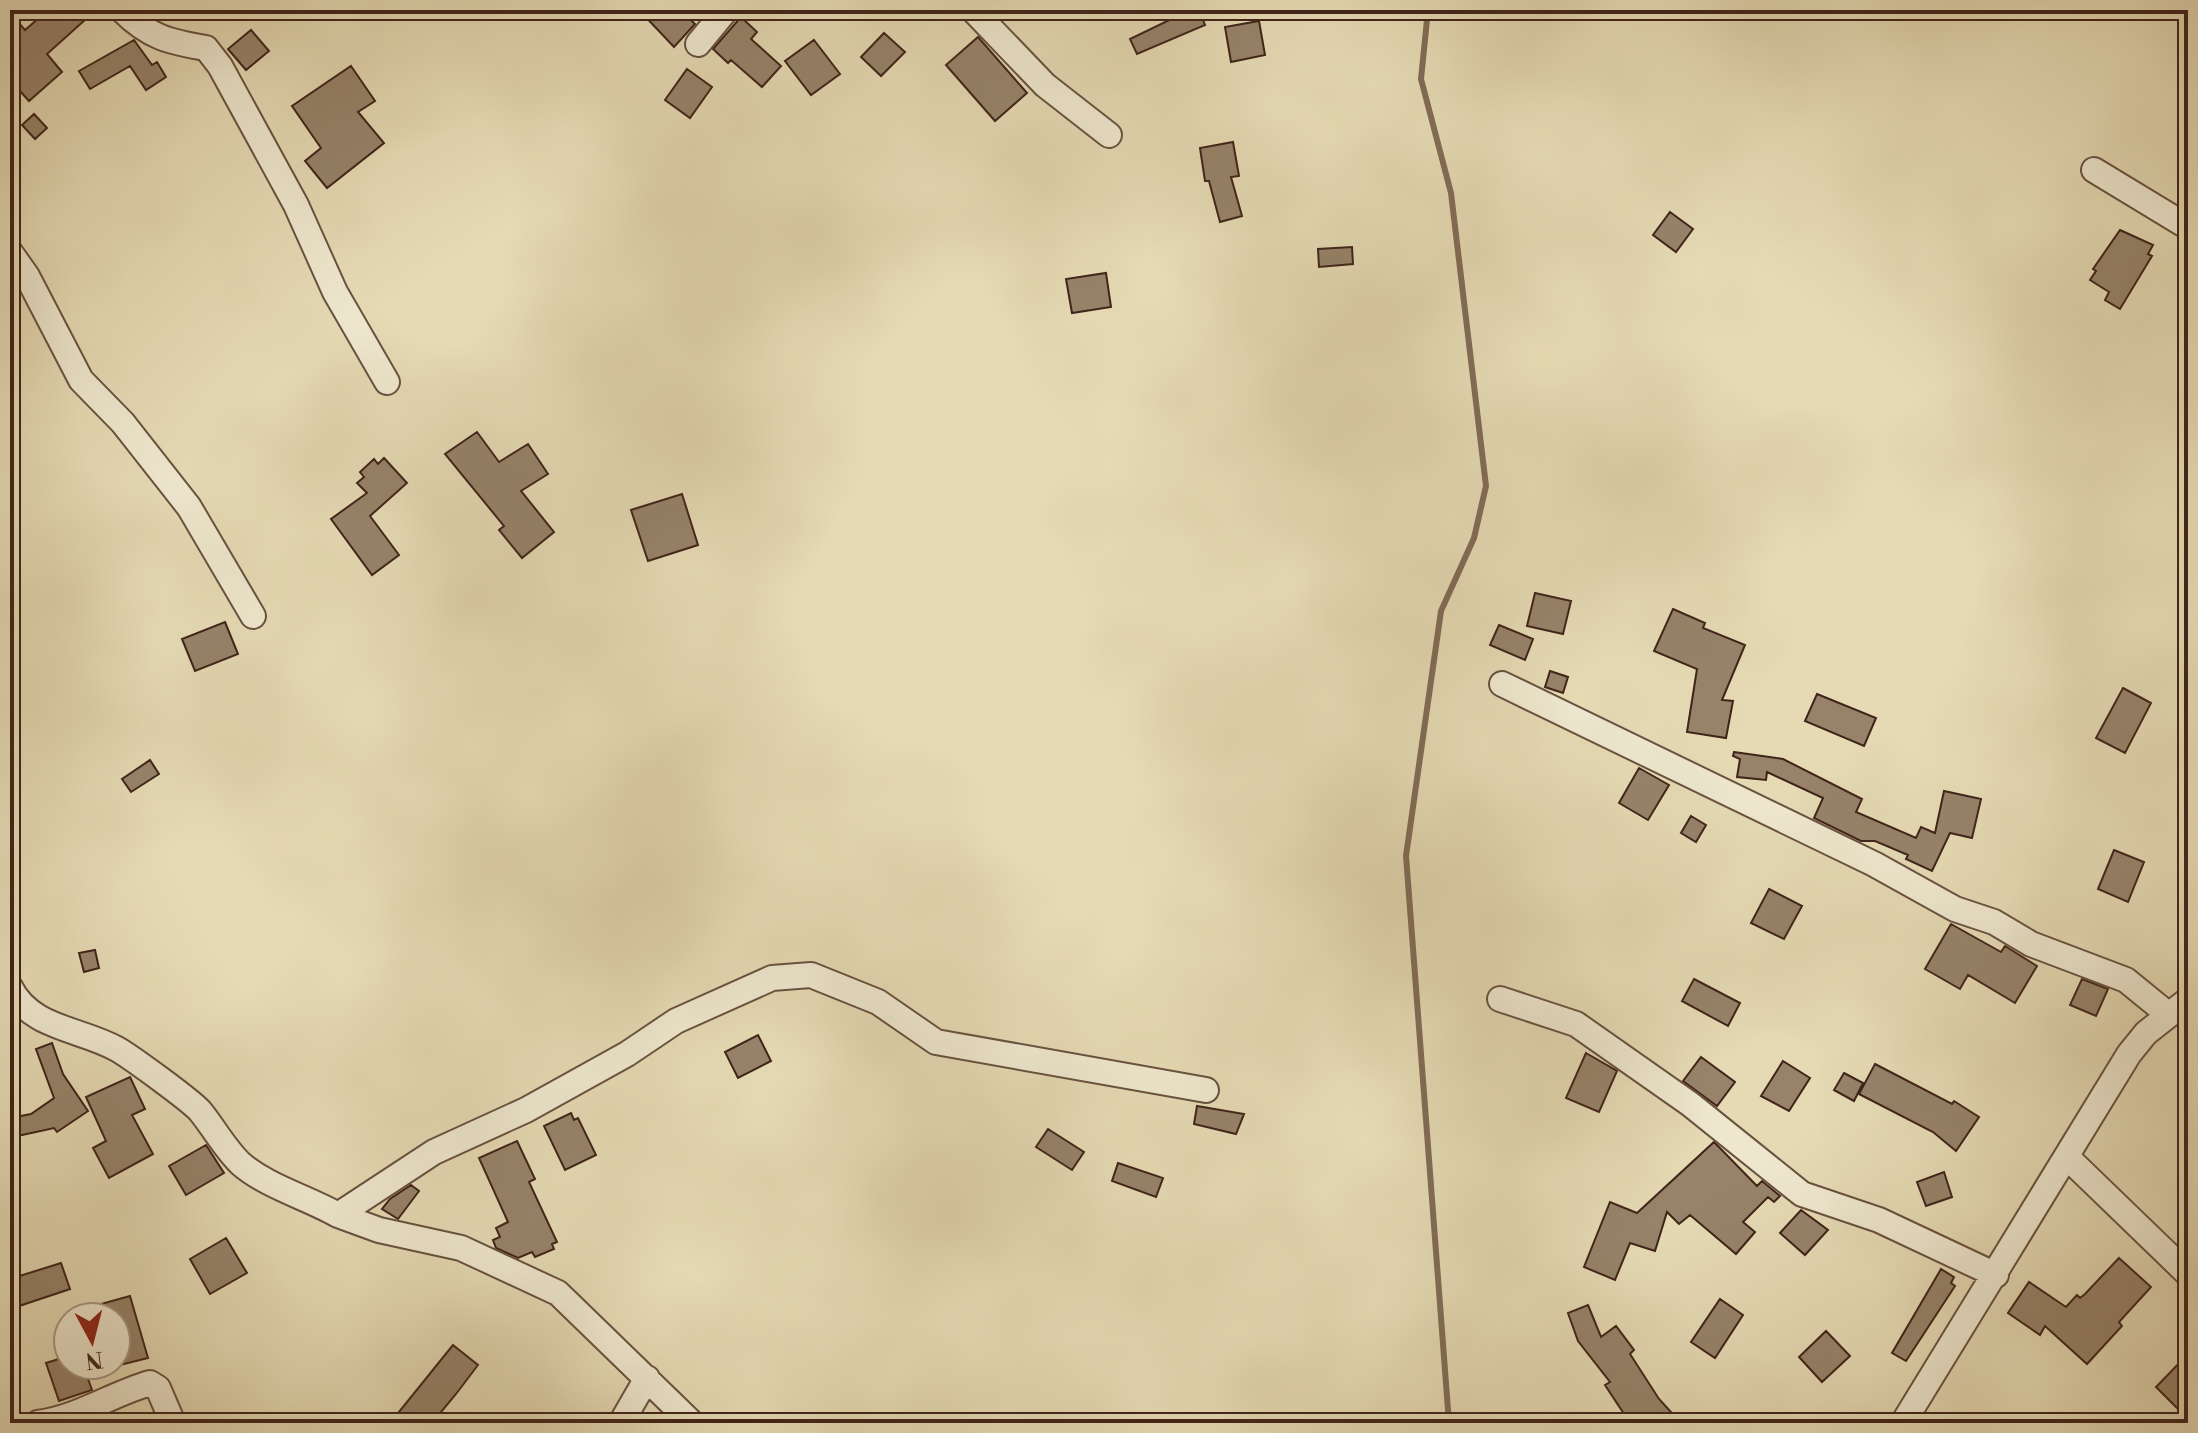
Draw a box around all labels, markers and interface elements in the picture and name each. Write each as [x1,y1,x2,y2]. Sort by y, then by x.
north arrow [52,1301,132,1381]
text: N [83,1345,105,1374]

